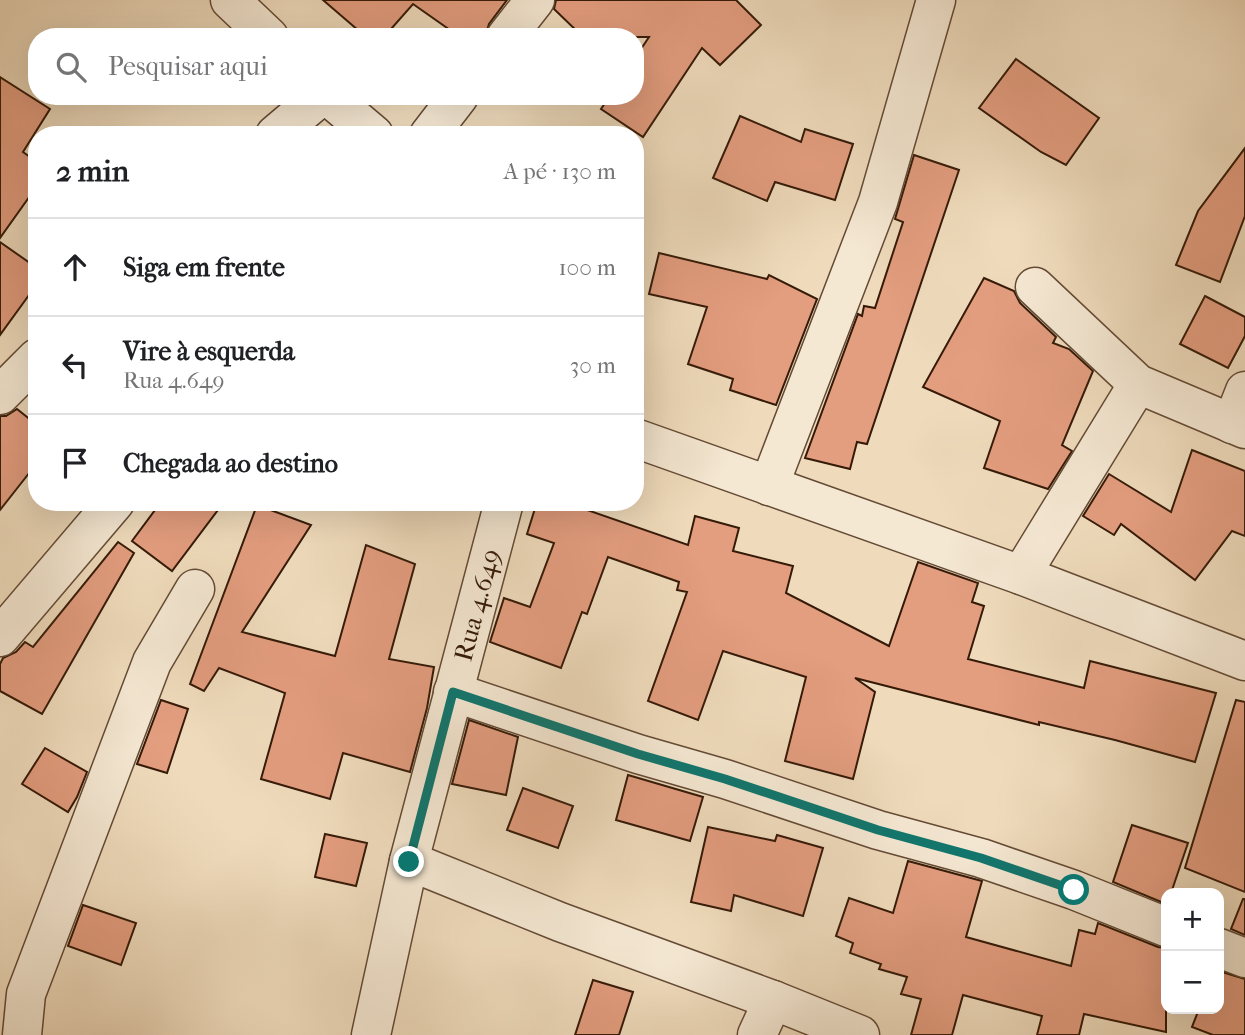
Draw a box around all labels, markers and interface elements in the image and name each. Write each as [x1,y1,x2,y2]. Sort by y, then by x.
search box [28,28,644,105]
icon: search [52,48,90,86]
text: Pesquisar aqui [108,51,268,82]
text: 2 min [56,154,129,189]
text: A pé · 130 m [503,158,616,185]
icon: ahead [56,248,94,286]
text: Siga em frente [123,252,285,283]
text: 100 m [558,254,616,281]
text: Vire à esquerda [123,336,295,367]
icon: left [56,346,94,384]
text: 30 m [570,352,616,379]
text: Rua 4.649 [123,367,225,394]
icon: arrive [56,444,94,482]
text: Chegada ao destino [123,448,338,479]
street label: Rua 4.649 [448,546,507,665]
route end [393,846,424,877]
route start [1058,874,1089,905]
map controls [1161,888,1224,1014]
button: + [1161,888,1224,951]
button: − [1161,951,1224,1014]

